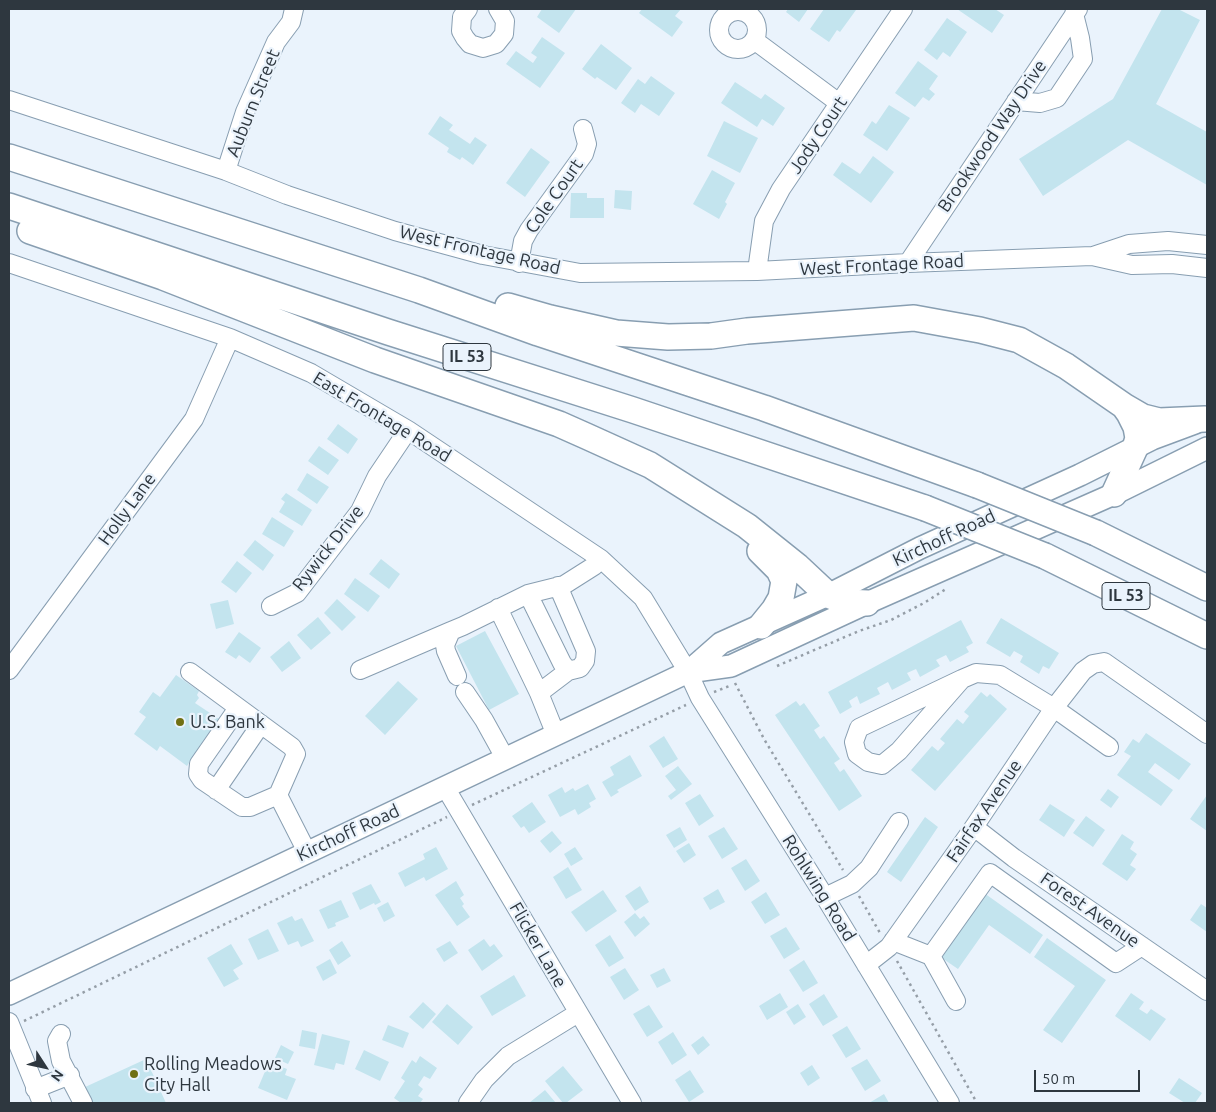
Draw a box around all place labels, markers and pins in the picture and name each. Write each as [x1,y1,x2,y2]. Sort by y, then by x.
place label: U.S. Bank [190,711,265,733]
marker: U.S. Bank [174,716,186,728]
place label: Rolling Meadows City Hall [144,1053,282,1096]
marker: Rolling Meadows City Hall [128,1068,140,1080]

